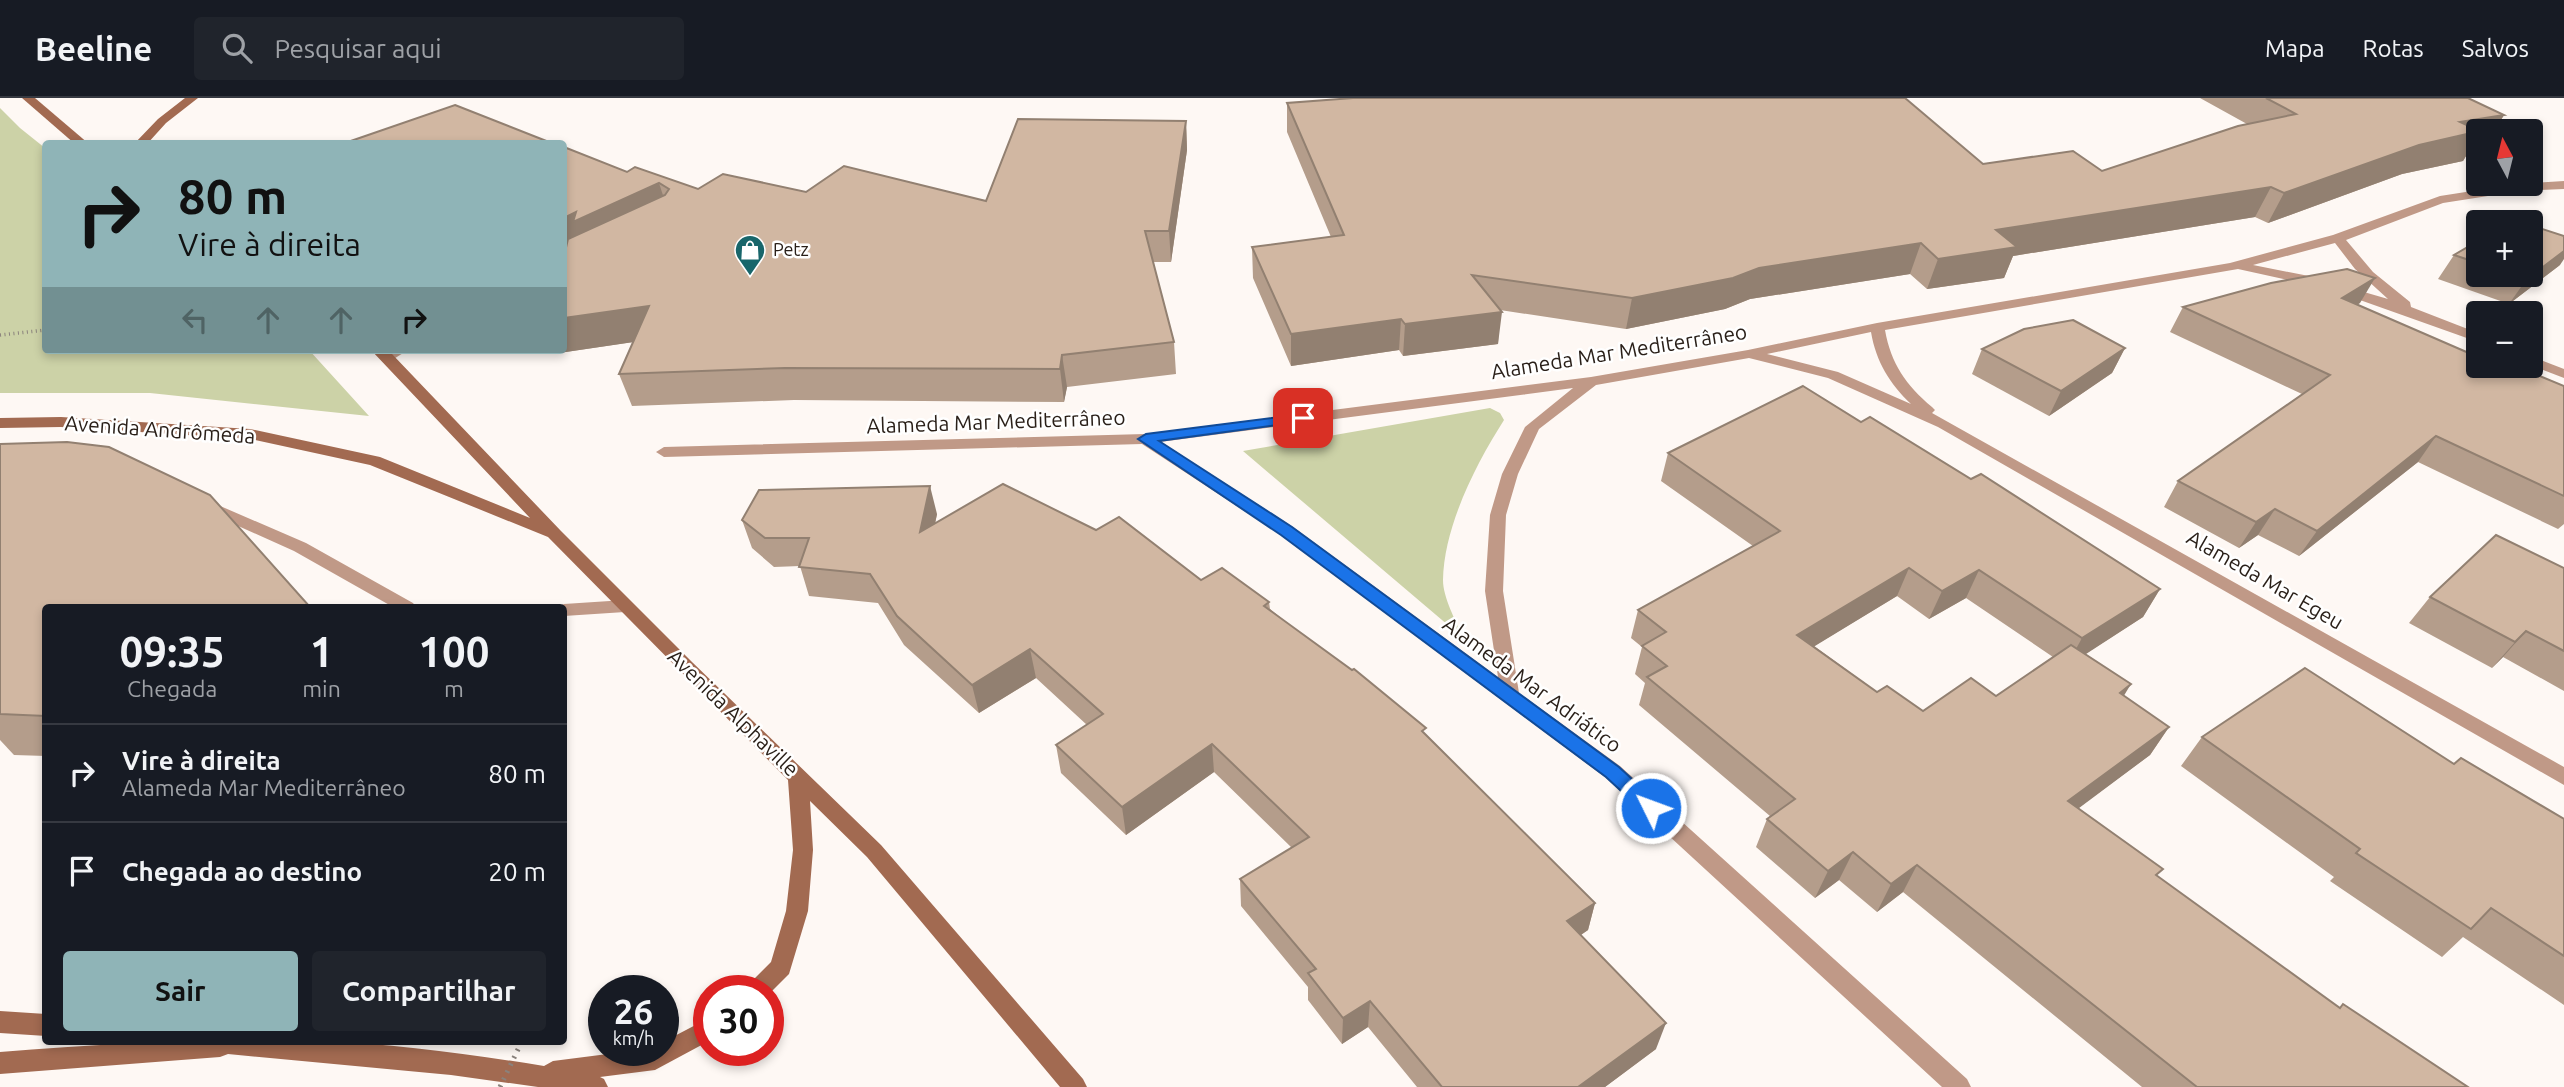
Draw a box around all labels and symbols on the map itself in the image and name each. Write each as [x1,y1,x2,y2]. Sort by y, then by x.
north arrow [2466,119,2543,196]
shop icon: Petz [733,233,767,277]
place label: Petz [773,239,809,259]
street label: Alameda Mar Mediterrâneo [1489,319,1749,383]
pin [1273,388,1333,448]
street label: Alameda Mar Mediterrâneo [866,404,1126,438]
street label: Avenida Andrômeda [64,410,256,448]
street label: Alameda Mar Egeu [2183,525,2348,634]
street label: Alameda Mar Adriático [1439,611,1626,757]
street label: Avenida Alphaville [663,644,804,781]
position arrow [1614,771,1688,845]
speed limit sign: 30 [693,975,784,1066]

